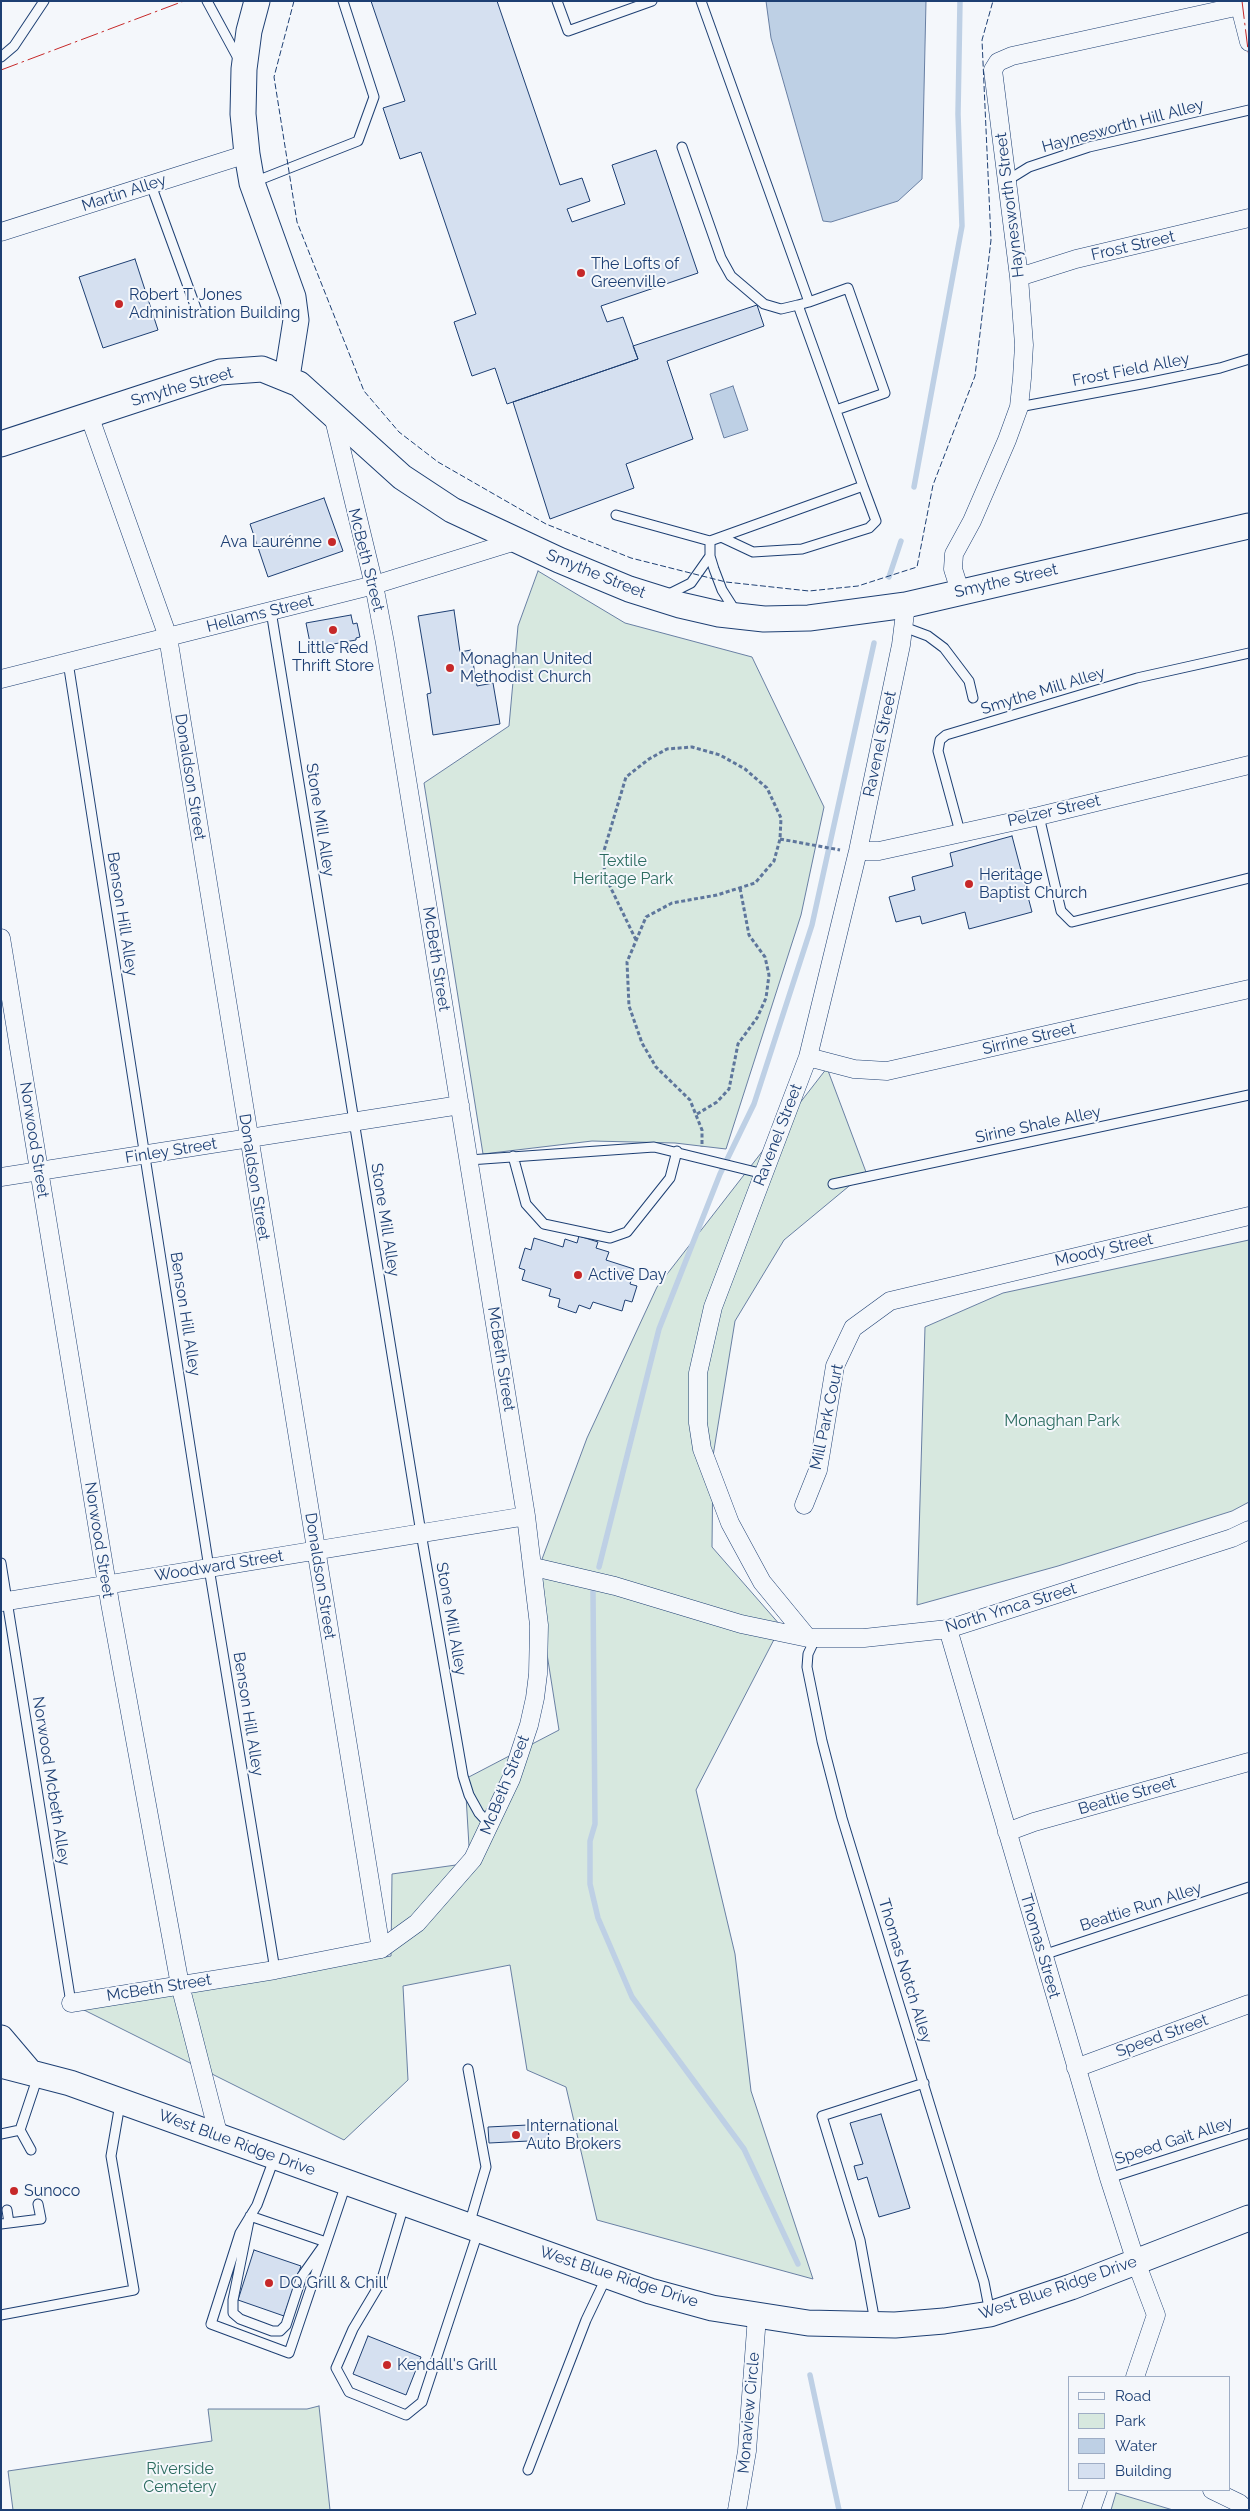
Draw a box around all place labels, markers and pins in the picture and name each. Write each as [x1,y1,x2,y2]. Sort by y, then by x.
place label: The Lofts of Greenville [591,254,679,292]
marker: The Lofts of Greenville [575,267,587,279]
place label: Robert T. Jones Administration Building [129,285,300,323]
marker: Robert T. Jones Administration Building [113,298,125,310]
place label: Ava Laurénne [220,532,322,552]
marker: Ava Laurénne [326,536,338,548]
marker: Little Red Thrift Store [327,624,339,636]
place label: Little Red Thrift Store [292,638,374,676]
place label: Monaghan United Methodist Church [460,649,592,687]
marker: Monaghan United Methodist Church [444,662,456,674]
place label: Heritage Baptist Church [979,865,1087,903]
marker: Heritage Baptist Church [963,878,975,890]
place label: Active Day [588,1265,666,1285]
marker: Active Day [572,1269,584,1281]
place label: International Auto Brokers [526,2116,621,2154]
marker: International Auto Brokers [510,2129,522,2141]
place label: Sunoco [24,2181,80,2201]
marker: Sunoco [8,2185,20,2197]
place label: DQ Grill & Chill [279,2273,387,2293]
marker: DQ Grill & Chill [263,2277,275,2289]
place label: Kendall's Grill [397,2355,497,2375]
marker: Kendall's Grill [381,2359,393,2371]

